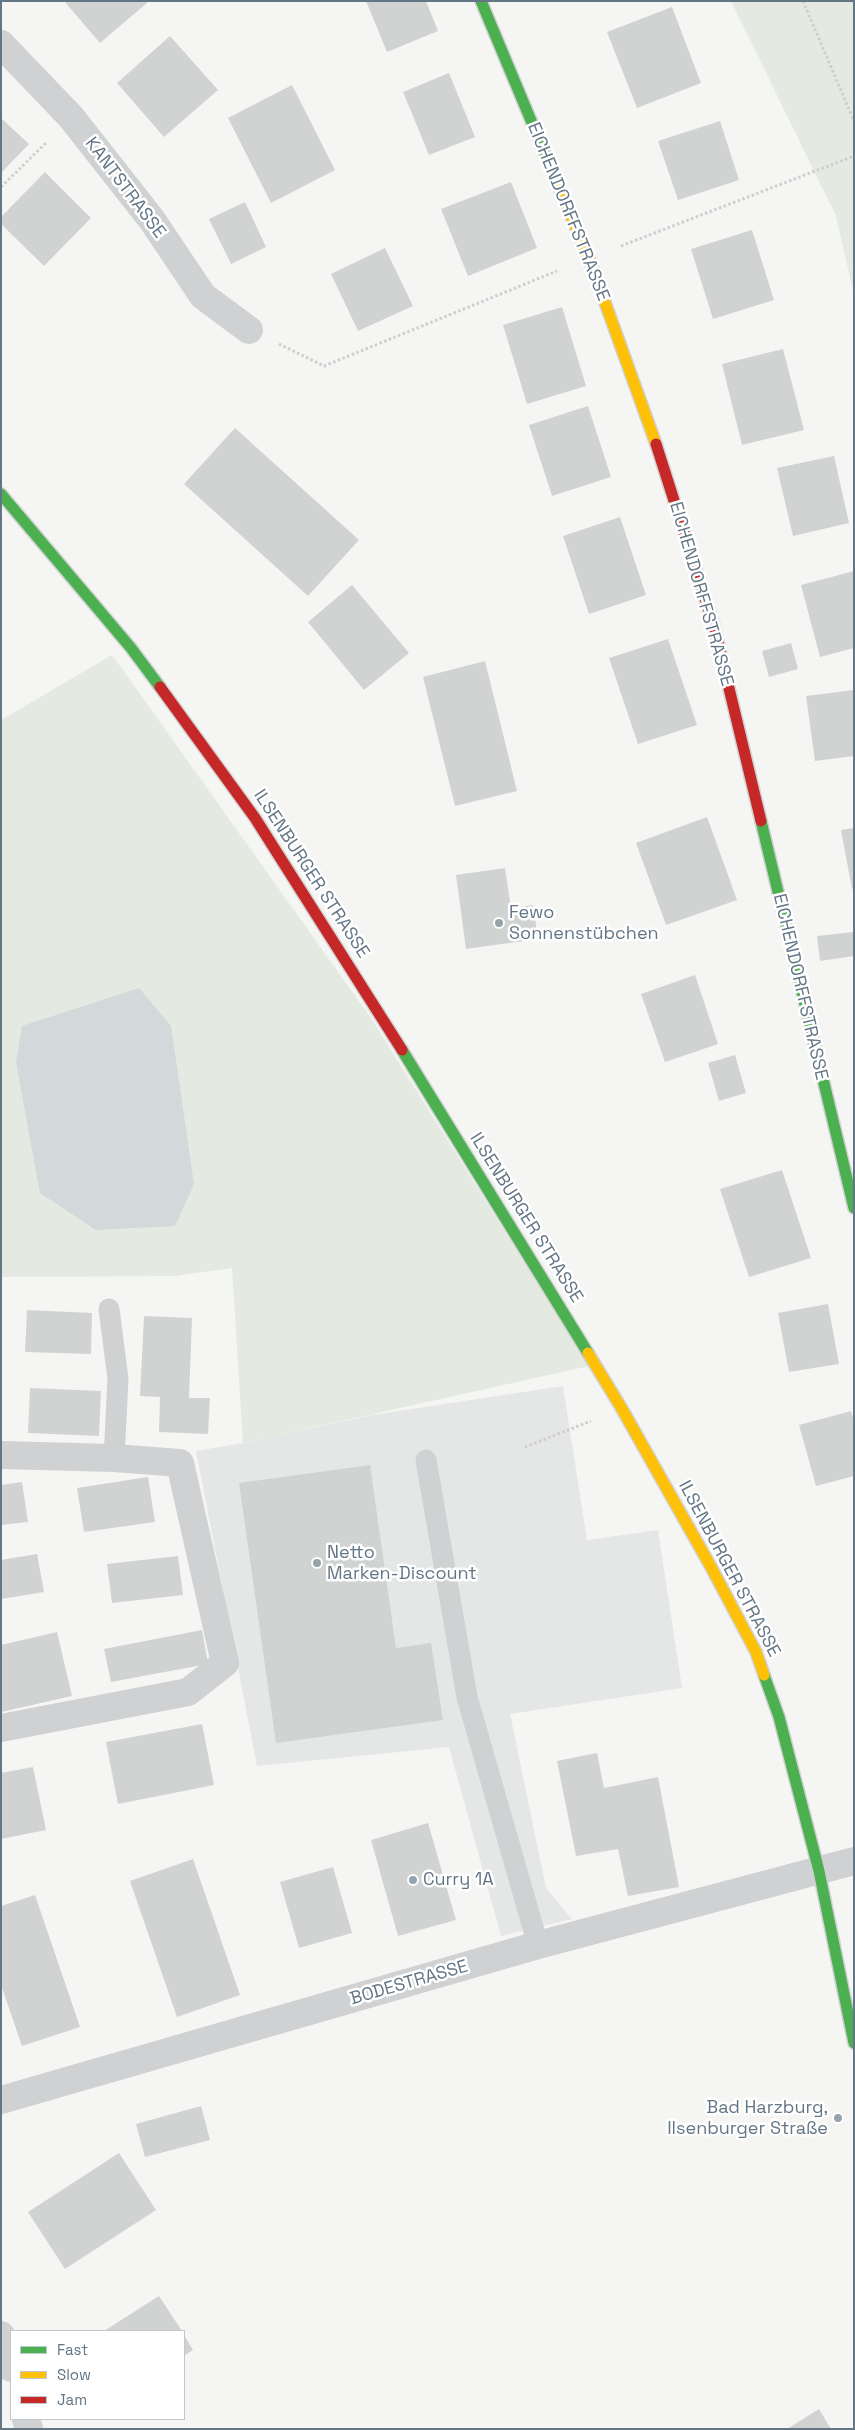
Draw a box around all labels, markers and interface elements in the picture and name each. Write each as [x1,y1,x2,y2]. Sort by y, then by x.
street label: EICHENDORFFSTRASSE [522,120,614,304]
street label: KANTSTRASSE [80,133,170,243]
street label: EICHENDORFFSTRASSE [664,499,738,689]
street label: ILSENBURGER STRASSE [248,786,374,962]
street label: EICHENDORFFSTRASSE [768,892,832,1082]
place label: Fewo Sonnenstübchen [509,902,659,944]
marker: Fewo Sonnenstübchen [493,917,505,929]
street label: ILSENBURGER STRASSE [465,1129,587,1307]
street label: ILSENBURGER STRASSE [673,1477,785,1661]
place label: Netto Marken-Discount [327,1542,477,1585]
marker: Netto Marken-Discount [311,1557,323,1569]
place label: Curry 1A [423,1869,494,1891]
marker: Curry 1A [407,1874,419,1886]
street label: BODESTRASSE [348,1956,470,2010]
place label: Bad Harzburg, Ilsenburger Straße [667,2097,828,2140]
marker: Bad Harzburg, Ilsenburger Straße [832,2112,844,2124]
legend [10,2330,185,2420]
text: Fast [57,2340,88,2359]
text: Slow [57,2365,91,2384]
text: Jam [57,2390,87,2409]

